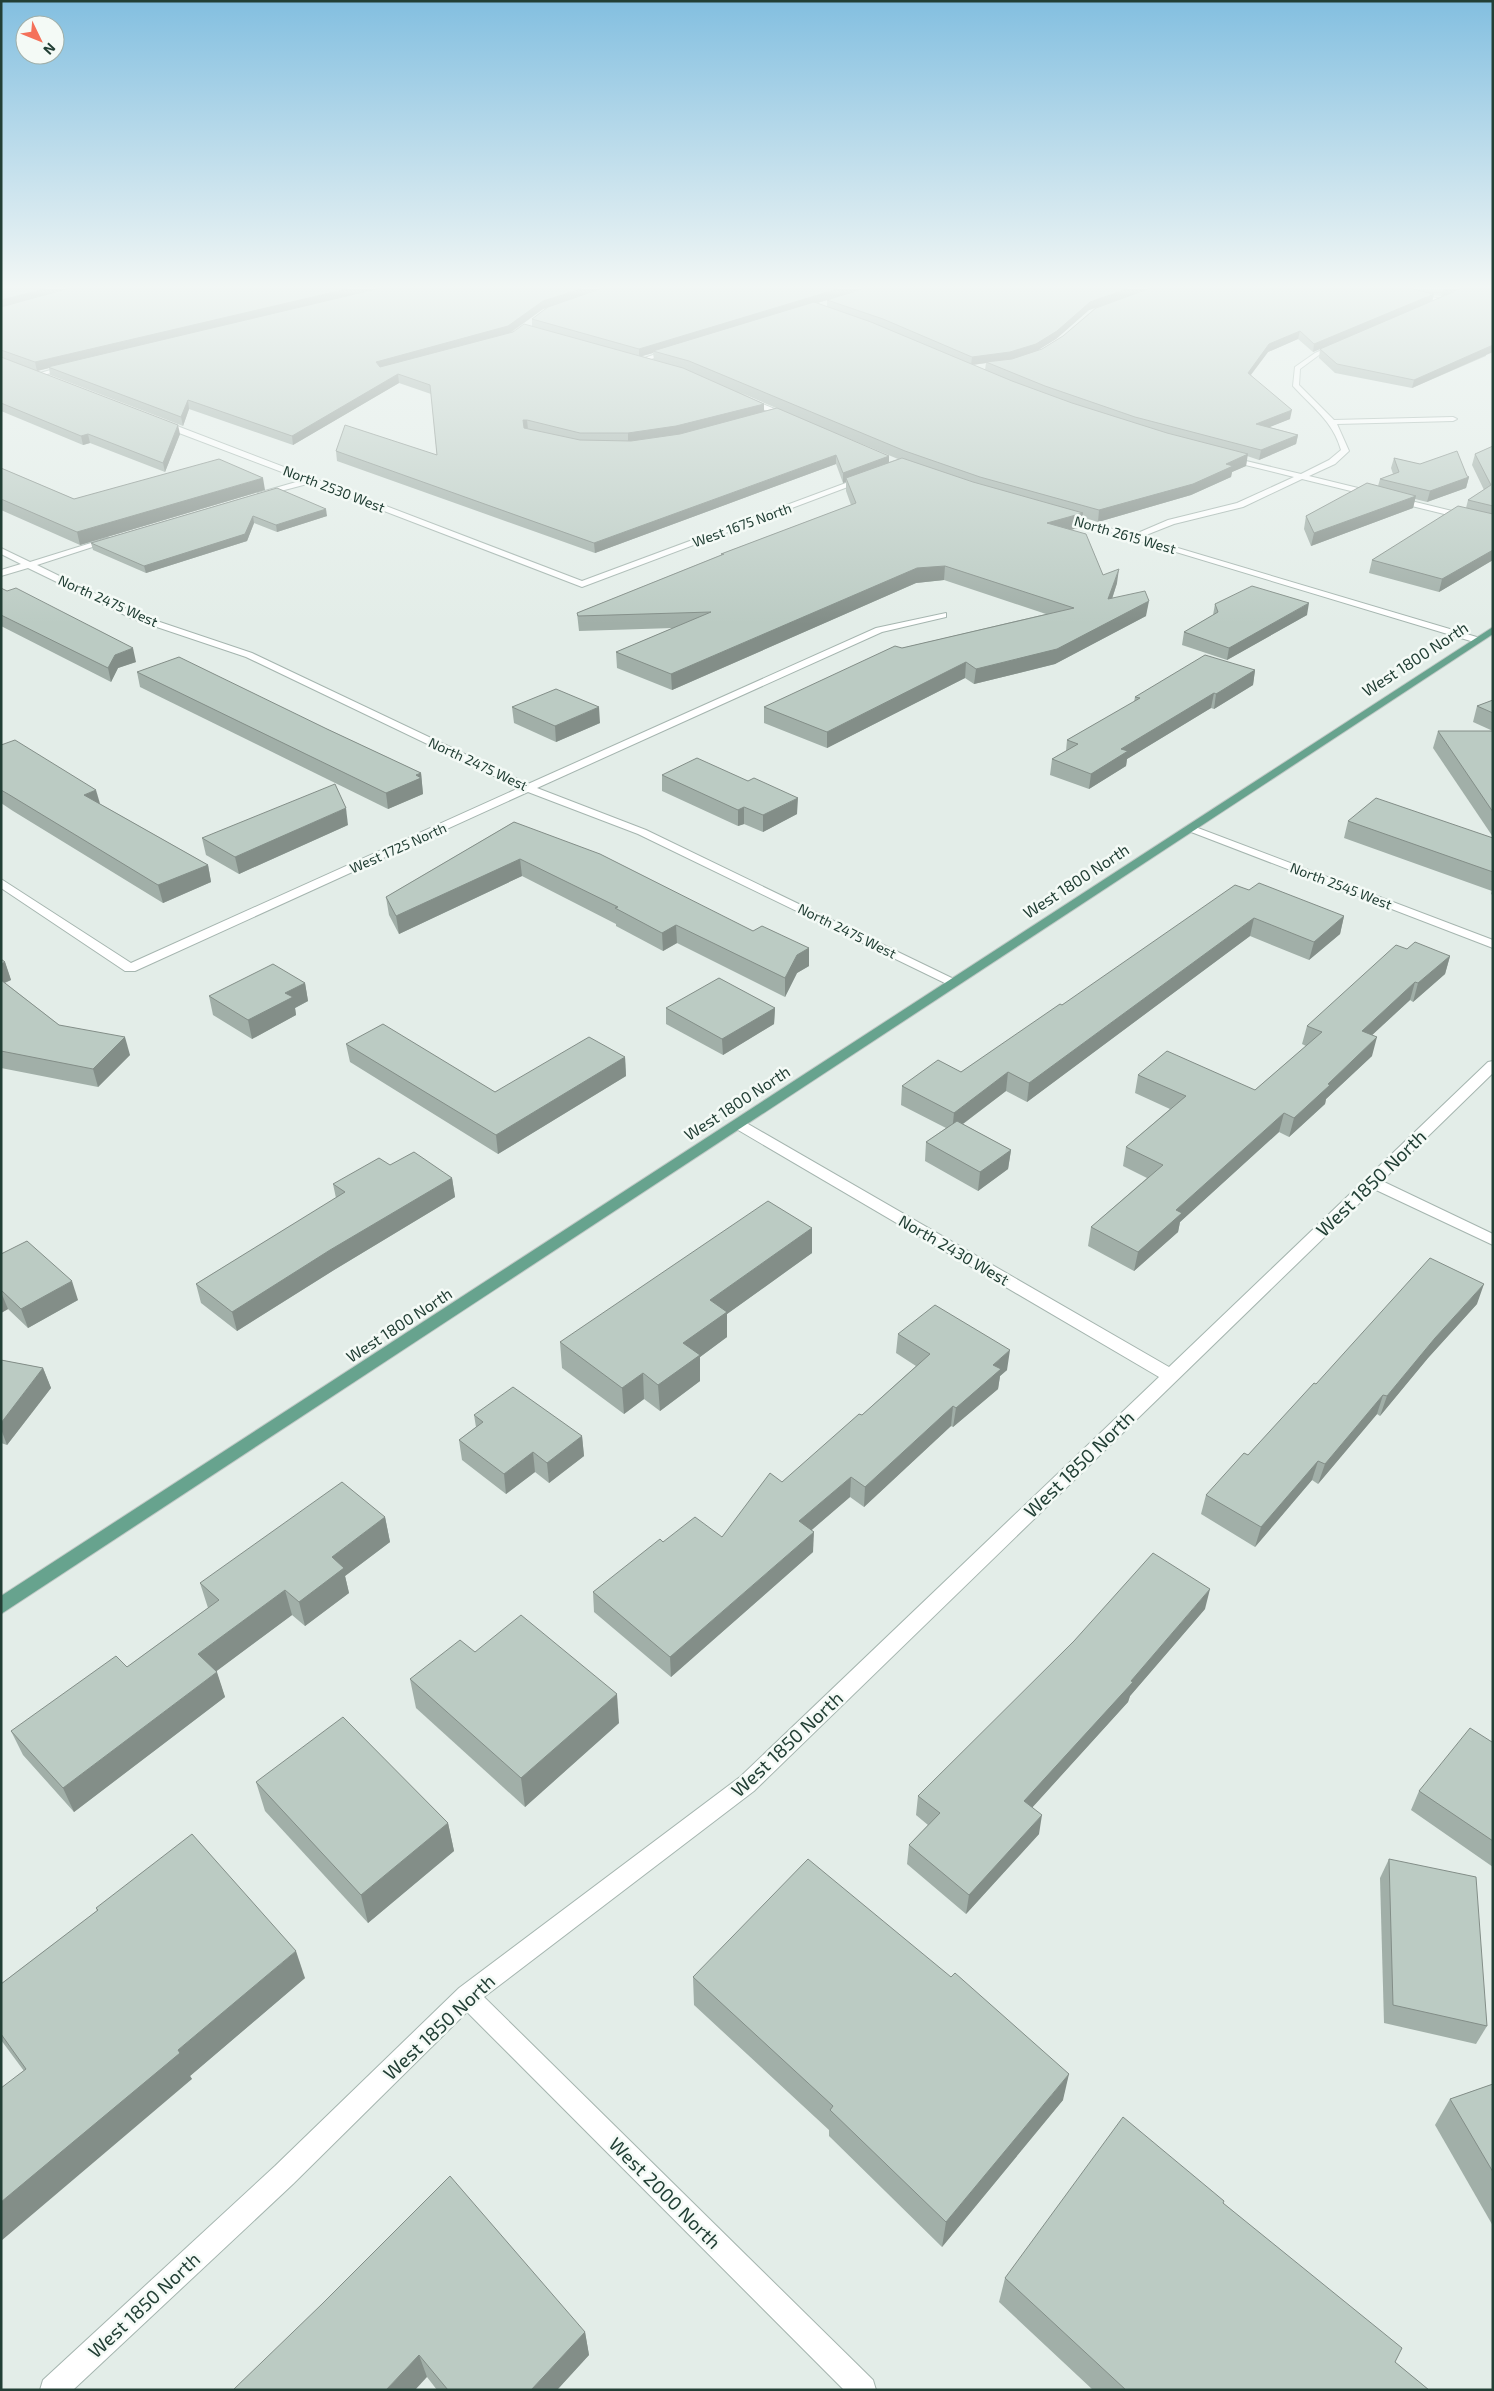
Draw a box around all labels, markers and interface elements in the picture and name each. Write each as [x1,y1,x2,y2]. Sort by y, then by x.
north arrow [15,15,65,65]
text: N [40,40,60,59]
street label: North 2530 West [281,461,387,516]
street label: West 1675 North [690,499,794,550]
street label: North 2615 West [1072,512,1178,557]
street label: North 2475 West [56,571,161,630]
street label: West 1800 North [1358,617,1471,700]
street label: North 2475 West [426,733,530,794]
street label: West 1725 North [347,819,449,877]
street label: West 1800 North [1019,839,1132,922]
street label: North 2545 West [1288,858,1394,913]
street label: North 2475 West [795,899,899,962]
street label: West 1800 North [680,1061,793,1144]
street label: West 1850 North [1311,1124,1430,1241]
street label: North 2430 West [896,1210,1013,1289]
street label: West 1800 North [342,1283,455,1366]
street label: West 1850 North [1019,1405,1138,1522]
street label: West 1850 North [726,1686,847,1801]
street label: West 1850 North [378,1969,499,2084]
street label: West 2000 North [605,2132,726,2253]
street label: West 1850 North [83,2247,204,2362]

